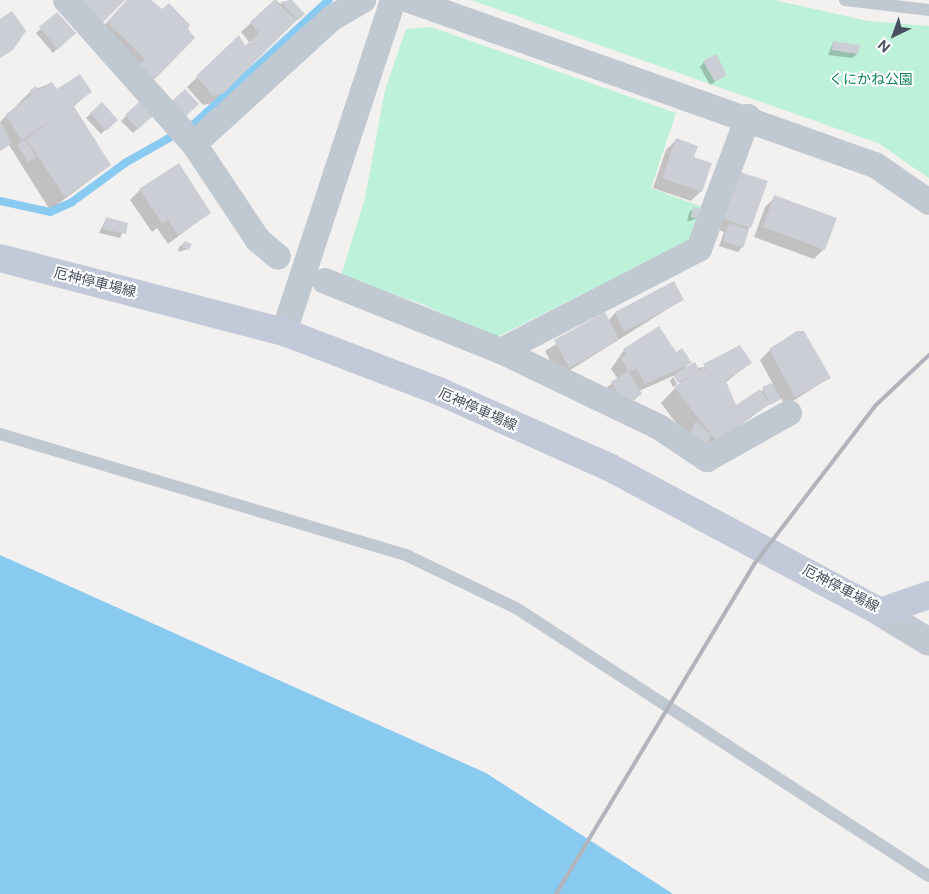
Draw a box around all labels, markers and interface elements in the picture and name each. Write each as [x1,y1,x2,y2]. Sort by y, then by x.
north arrow [869,10,919,60]
text: N [875,37,893,56]
park label: くにかね公園 [829,71,913,87]
street label: 厄神停車場線 [52,264,138,300]
street label: 厄神停車場線 [436,384,520,434]
street label: 厄神停車場線 [800,561,882,615]

